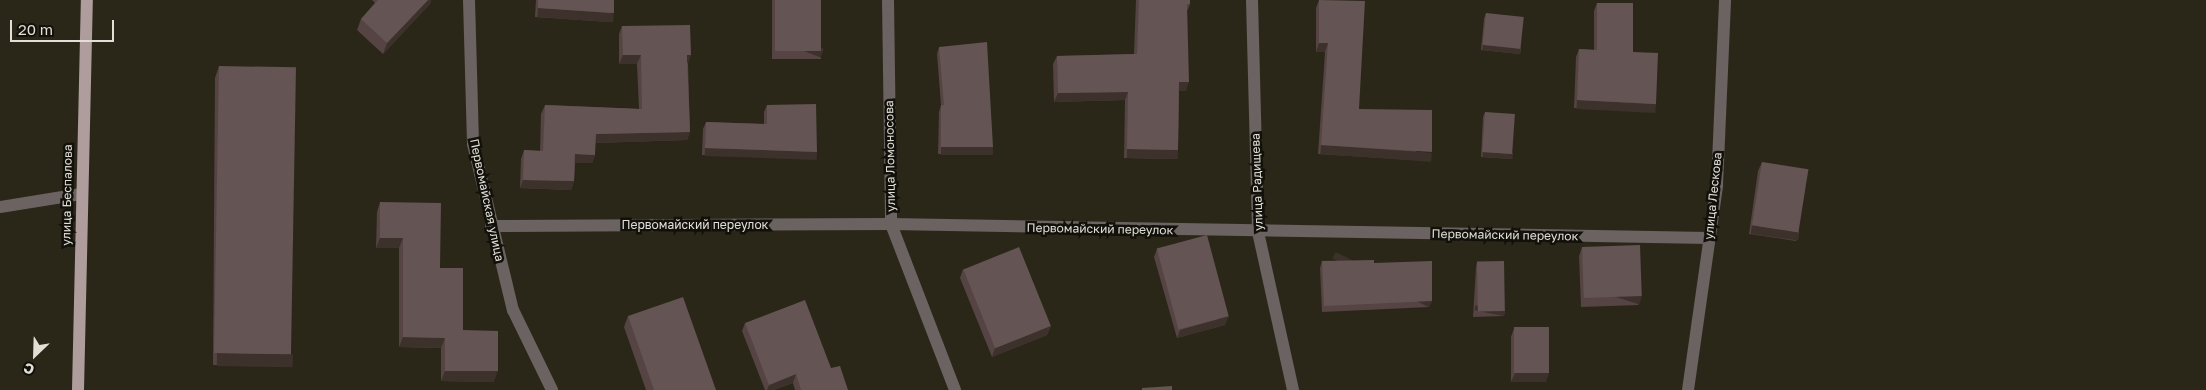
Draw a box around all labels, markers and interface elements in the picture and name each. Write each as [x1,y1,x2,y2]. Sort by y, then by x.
scale bar [12,10,116,42]
text: 20 m [18,20,53,38]
street label: улица Ломоносова [882,100,898,212]
street label: улица Радищева [1248,133,1266,231]
street label: Первомайская улица [467,137,507,263]
street label: улица Беспалова [59,144,75,246]
street label: улица Лескова [1701,152,1725,240]
street label: Первомайский переулок [622,218,768,232]
street label: Первомайский переулок [1026,221,1174,237]
street label: Первомайский переулок [1431,227,1579,243]
north arrow [10,330,60,380]
text: С [21,359,37,379]

